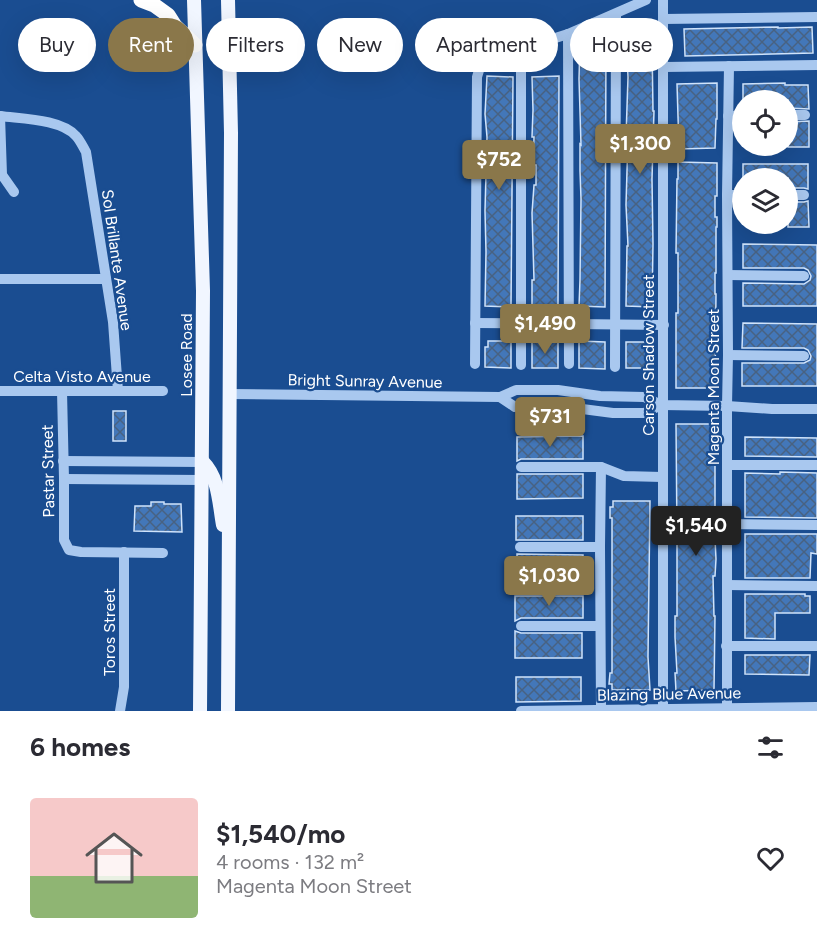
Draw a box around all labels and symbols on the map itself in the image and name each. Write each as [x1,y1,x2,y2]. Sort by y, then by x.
pin: $1,300 [591,124,689,175]
pin: $752 [463,140,535,191]
street label: Sol Brillante Avenue [98,188,136,332]
street label: Carson Shadow Street [639,274,658,436]
pin: $1,490 [496,304,594,355]
street label: Magenta Moon Street [704,309,723,465]
street label: Losee Road [177,313,196,397]
street label: Celta Visto Avenue [13,367,151,386]
street label: Bright Sunray Avenue [287,370,443,392]
pin: $731 [514,397,586,448]
street label: Pastar Street [38,424,58,518]
pin: $1,540 [647,506,745,557]
pin: $1,030 [500,556,598,607]
street label: Toros Street [100,588,119,676]
street label: Blazing Blue Avenue [597,683,742,705]

